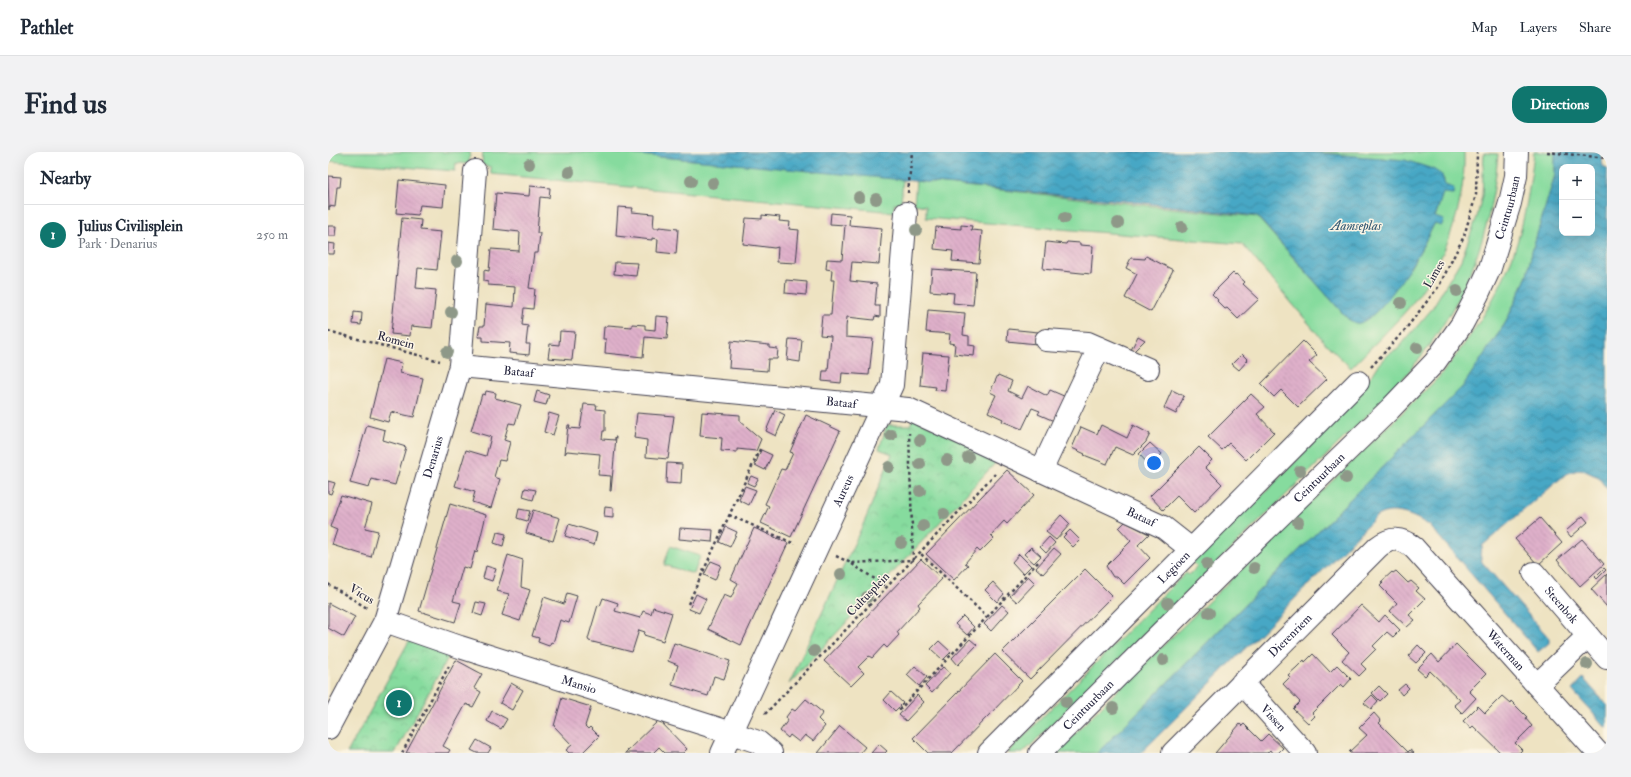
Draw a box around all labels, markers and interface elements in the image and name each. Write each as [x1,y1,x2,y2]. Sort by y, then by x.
text: Pathlet [20,16,74,40]
text: Map [1471,19,1497,36]
text: Layers [1519,19,1557,36]
text: Share [1579,19,1611,36]
button: Directions [1512,86,1607,123]
text: Find us [24,87,107,122]
map controls [1559,164,1595,236]
button: + [1559,164,1595,200]
text: Nearby [40,168,91,189]
street label: Ceintuurbaan [1492,174,1524,242]
button: − [1559,200,1595,236]
text: Julius Civilisplein [78,217,183,236]
water label: Aamseplas [1329,218,1382,234]
text: 1 [51,227,55,243]
text: 250 m [256,227,288,243]
text: Park · Denarius [78,236,157,252]
street label: Limes [1420,257,1449,291]
street label: Romein [376,328,416,353]
street label: Bataaf [503,363,537,381]
street label: Bataaf [825,394,859,412]
street label: Denarius [420,434,447,480]
street label: Ceintuurbaan [1291,450,1348,506]
your location [1144,453,1164,473]
street label: Aureus [829,472,858,510]
street label: Bataaf [1124,504,1160,531]
street label: Legioen [1155,548,1193,587]
street label: Cultusplein [844,569,893,620]
street label: Vicus [346,581,377,608]
street label: Steenbok [1541,584,1581,627]
street label: Dierenriem [1266,610,1316,661]
street label: Waterman [1482,626,1528,674]
street label: Mansio [559,673,598,698]
street label: Ceintuurbaan [1060,677,1117,734]
pin: 1 [386,688,412,718]
street label: Vissen [1257,702,1289,735]

